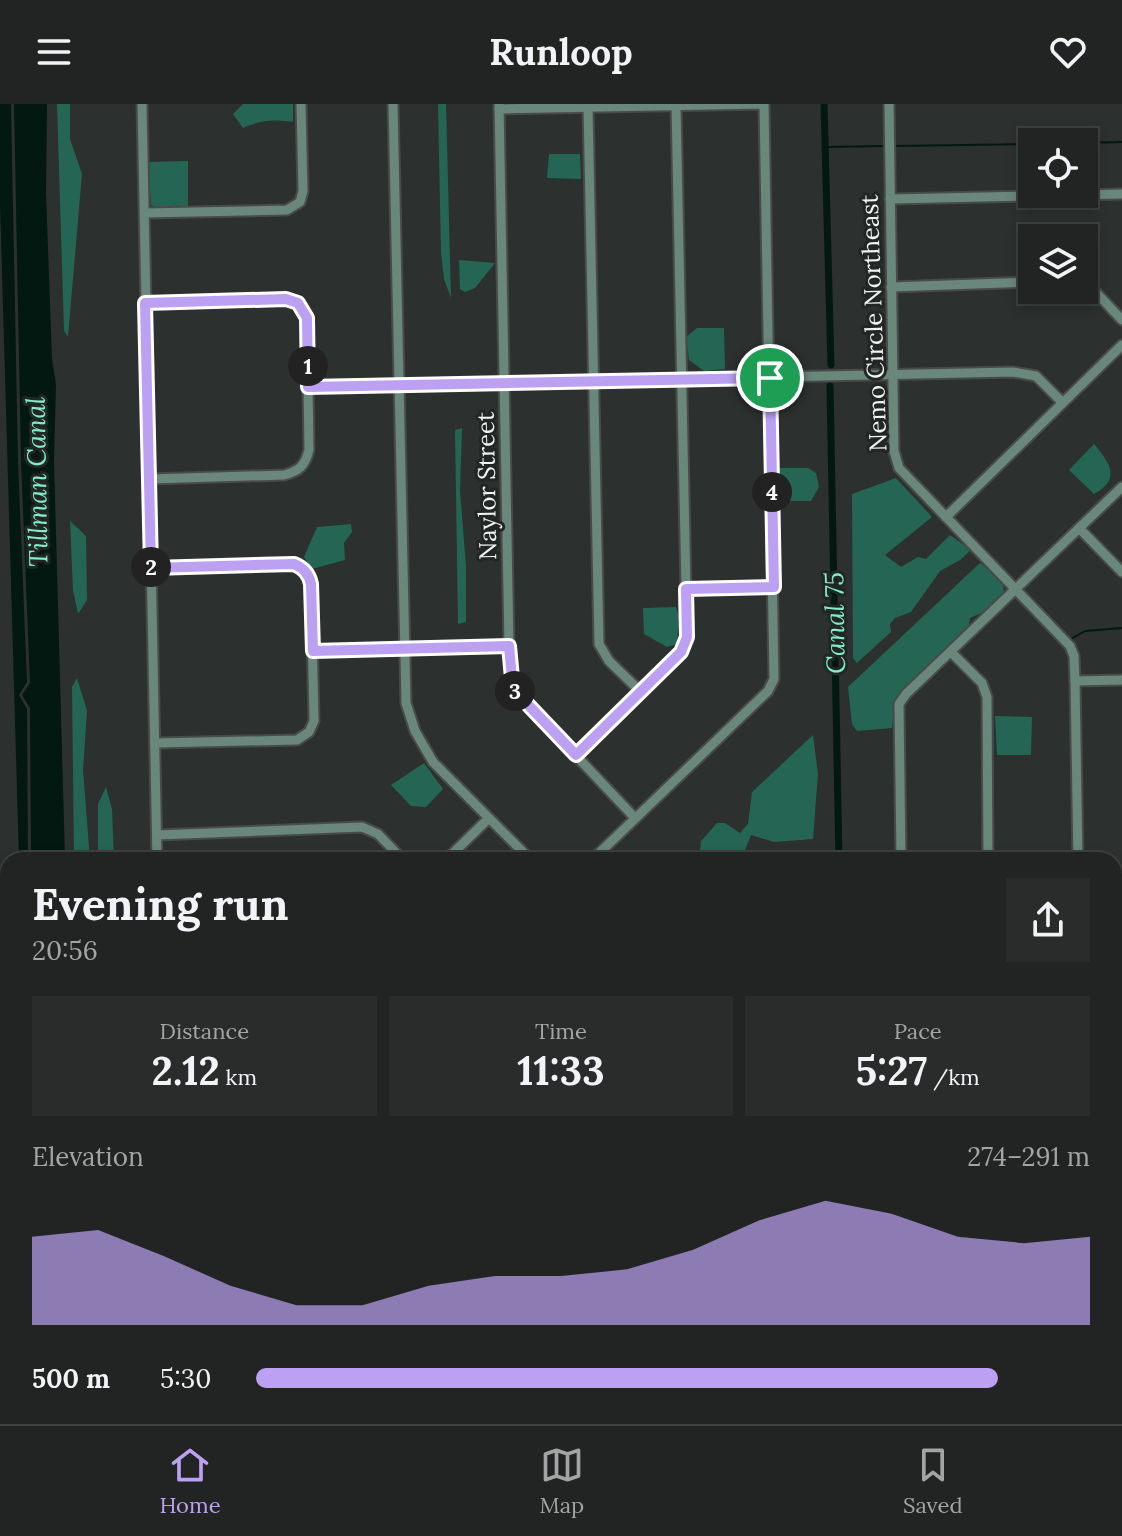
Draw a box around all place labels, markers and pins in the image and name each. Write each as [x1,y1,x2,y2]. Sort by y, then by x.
pin [736,344,804,412]
pin: 1 [288,346,328,386]
pin: 4 [752,472,792,512]
pin: 2 [131,547,171,587]
pin: 3 [495,671,535,711]

